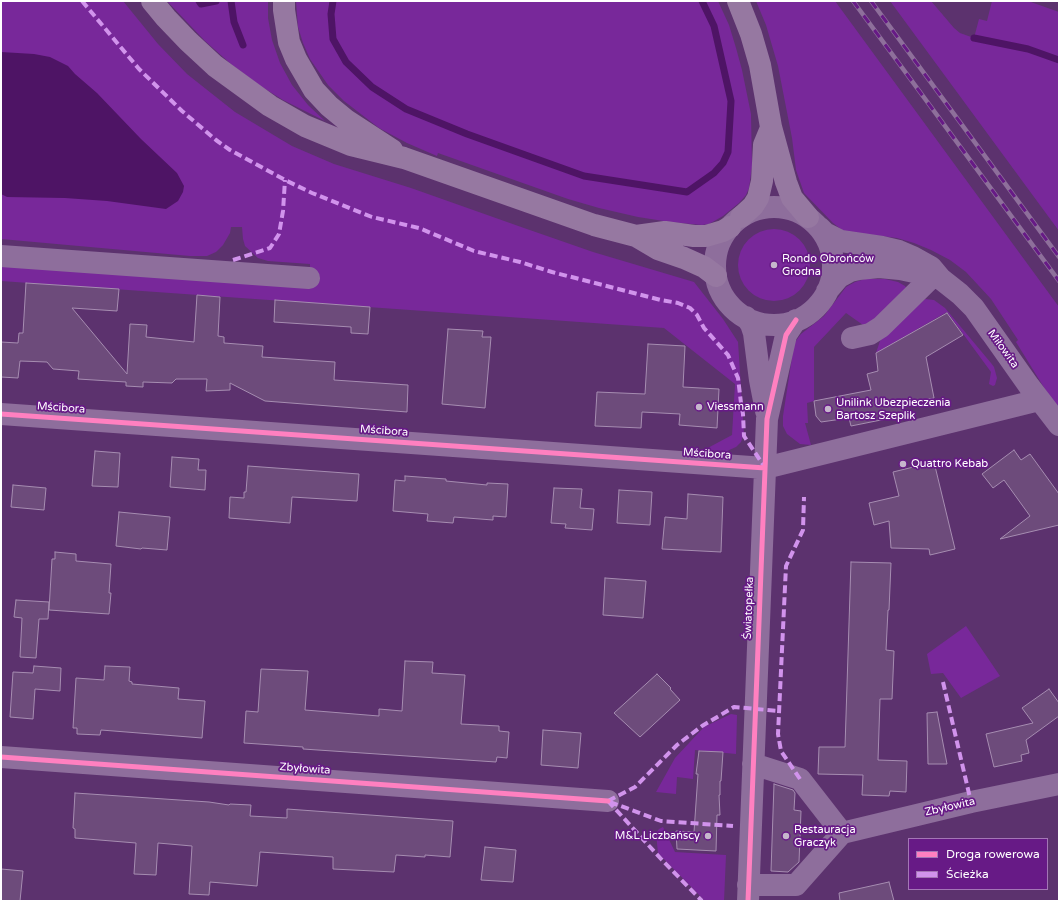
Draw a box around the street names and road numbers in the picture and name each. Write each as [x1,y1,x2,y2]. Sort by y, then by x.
street label: Miłowita [985,327,1021,371]
street label: Mścibora [36,400,86,416]
street label: Mścibora [359,423,409,439]
street label: Mścibora [682,446,732,462]
street label: Światopełka [741,576,757,640]
street label: Zbyłowita [279,761,331,777]
street label: Zbyłowita [924,795,976,819]

